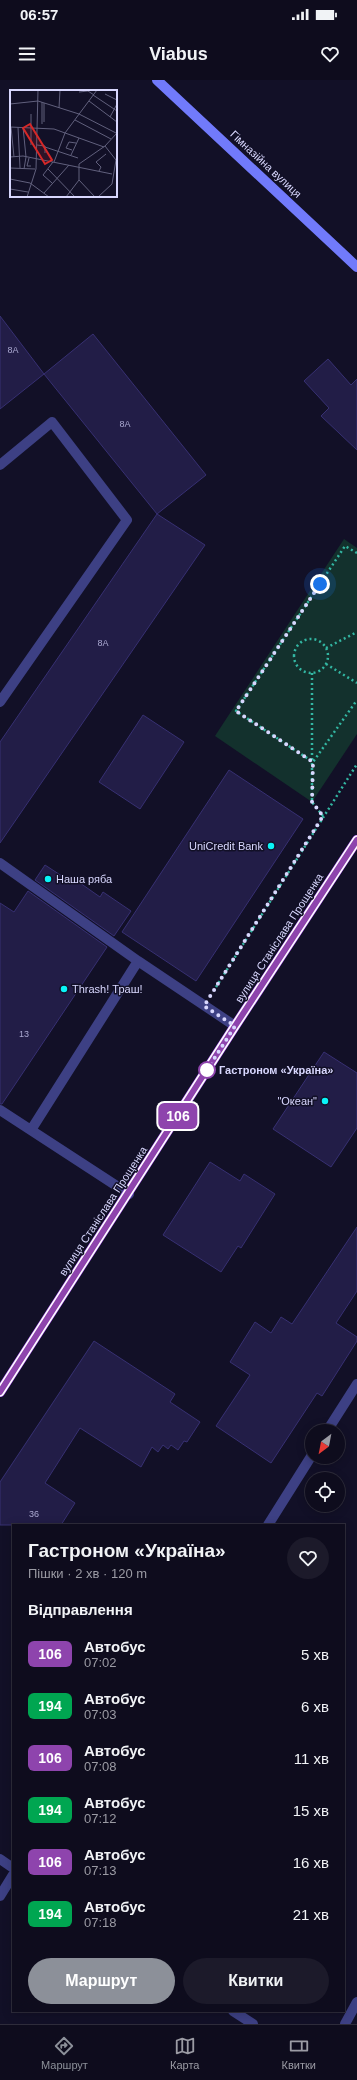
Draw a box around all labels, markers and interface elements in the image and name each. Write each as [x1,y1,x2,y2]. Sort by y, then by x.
text: 06:57 [20,6,58,23]
icon: menu [16,43,38,65]
icon: heart [319,43,341,65]
text: Viabus [149,44,208,64]
inset map [10,90,117,197]
street label: Гімназійна вулиця [228,128,304,200]
house number: 8А [7,345,19,355]
house number: 8А [119,419,131,429]
your location [310,574,330,594]
house number: 8А [97,638,109,648]
place label: UniCredit Bank [189,840,263,852]
marker: UniCredit Bank [266,841,276,851]
street label: вулиця Станіслава Прощенка [233,870,326,1005]
place label: Наша ряба [56,873,113,885]
marker: Наша ряба [43,874,53,884]
place label: Thrash! Траш! [72,983,143,995]
marker: Thrash! Траш! [59,984,69,994]
house number: 13 [19,1029,29,1039]
marker: Гастроном «Україна» [198,1061,216,1079]
place label: Гастроном «Україна» [219,1064,333,1076]
place label: "Океан" [277,1095,317,1107]
marker: "Океан" [320,1096,330,1106]
line badge: 106 [155,1103,201,1129]
text: 106 [166,1108,190,1124]
street label: вулиця Станіслава Прощенка [57,1143,150,1278]
north arrow [305,1424,345,1464]
map controls [305,1424,345,1512]
button: locate [305,1472,345,1512]
house number: 36 [29,1509,39,1519]
button: heart [287,1537,329,1579]
text: Гастроном «Україна» [28,1540,226,1561]
text: Пішки · 2 хв · 120 m [28,1566,147,1581]
text: Відправлення [28,1601,133,1618]
text: Автобус [84,1638,146,1655]
text: 106 [38,1646,62,1662]
text: 5 хв [301,1646,329,1663]
text: 07:02 [84,1655,117,1670]
text: Автобус [84,1690,146,1707]
text: 194 [38,1698,62,1714]
text: 6 хв [301,1698,329,1715]
text: 07:03 [84,1707,117,1722]
text: Автобус [84,1742,146,1759]
text: 106 [38,1750,62,1766]
text: 11 хв [294,1750,329,1767]
text: 07:08 [84,1759,117,1774]
text: Автобус [84,1794,146,1811]
text: 194 [38,1802,62,1818]
text: 15 хв [293,1802,329,1819]
text: 07:12 [84,1811,117,1826]
text: Автобус [84,1846,146,1863]
text: 106 [38,1854,62,1870]
text: 16 хв [293,1854,329,1871]
text: 07:13 [84,1863,117,1878]
text: Автобус [84,1898,146,1915]
text: 194 [38,1906,62,1922]
text: 21 хв [293,1906,329,1923]
text: 07:18 [84,1915,117,1930]
button: Маршрут [28,1958,175,2004]
button: Квитки [183,1958,329,2004]
tab: Маршрут [41,2035,88,2071]
tab: Карта [170,2035,199,2071]
tab: Квитки [282,2035,316,2071]

